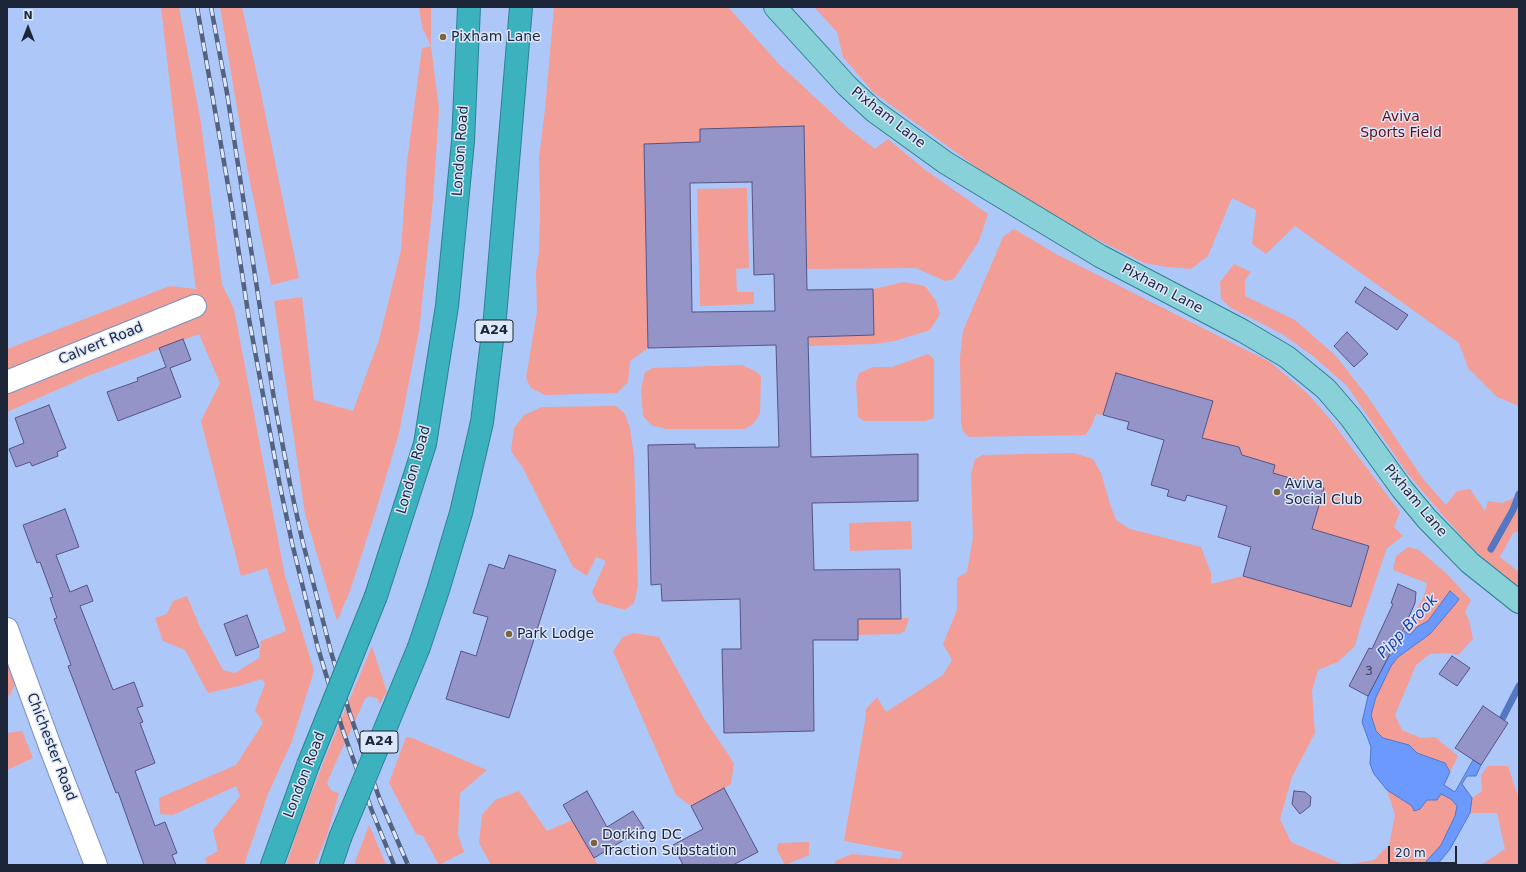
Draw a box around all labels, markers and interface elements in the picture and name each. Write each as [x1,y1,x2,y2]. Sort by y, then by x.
north arrow [8,8,48,48]
text: N [23,9,33,22]
place label: Pixham Lane [451,29,541,45]
marker: Pixham Lane [438,32,448,42]
street label: Pixham Lane [847,84,929,152]
street label: London Road [449,105,473,197]
park label: Aviva Sports Field [1360,109,1442,142]
street label: Pixham Lane [1118,261,1206,317]
street label: Calvert Road [56,319,146,369]
road number: A24 [475,320,513,342]
street label: London Road [393,424,435,516]
street label: Pixham Lane [1380,461,1450,541]
place label: Aviva Social Club [1285,476,1362,508]
marker: Aviva Social Club [1272,487,1282,497]
water label: Pipp Brook [1374,591,1442,663]
place label: Park Lodge [517,626,594,642]
marker: Park Lodge [504,629,514,639]
house number: 3 [1365,665,1373,679]
street label: Chichester Road [23,691,79,803]
street label: London Road [281,730,329,820]
road number: A24 [360,731,398,753]
place label: Dorking DC Traction Substation [602,827,737,860]
marker: Dorking DC Traction Substation [589,838,599,848]
scale bar [1390,838,1459,864]
text: 20 m [1395,846,1426,860]

